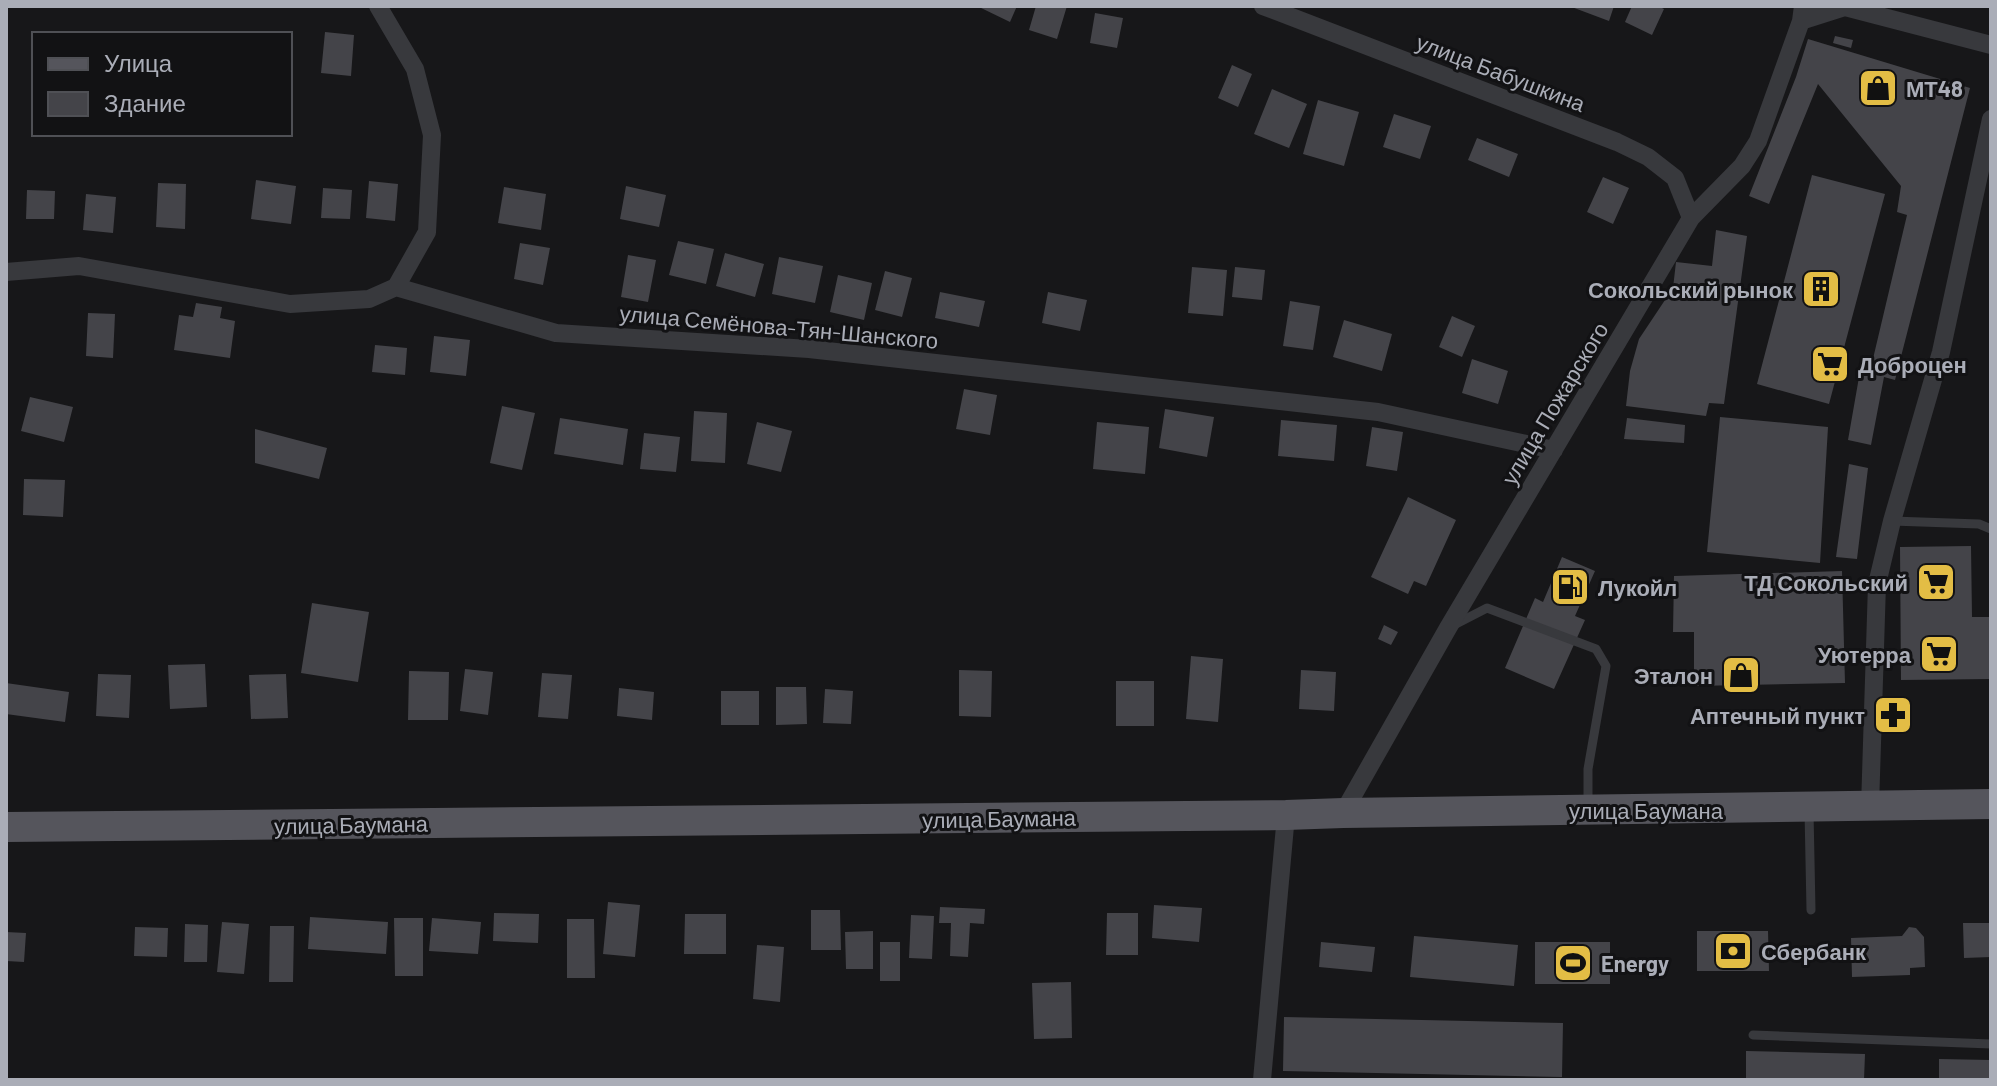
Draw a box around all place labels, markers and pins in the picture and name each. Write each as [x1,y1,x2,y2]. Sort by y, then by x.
shop icon: МТ48 [1857,67,1899,109]
place label: МТ48 [1906,75,1963,101]
building icon: Сокольский рынок [1800,268,1842,310]
place label: Сокольский рынок [1588,276,1794,303]
supermarket icon: Доброцен [1809,343,1851,385]
place label: Доброцен [1858,351,1967,378]
supermarket icon: ТД Сокольский [1915,561,1957,603]
fuel station icon: Лукойл [1549,566,1591,608]
place label: ТД Сокольский [1744,569,1908,596]
place label: Лукойл [1598,574,1677,601]
supermarket icon: Уютерра [1918,633,1960,675]
place label: Уютерра [1818,641,1912,668]
shop icon: Эталон [1720,654,1762,696]
place label: Эталон [1634,662,1713,688]
pharmacy icon: Аптечный пункт [1872,694,1914,736]
place label: Аптечный пункт [1690,702,1865,729]
bank icon: Сбербанк [1712,930,1754,972]
place label: Сбербанк [1761,938,1867,965]
sports icon: Energy [1552,942,1594,984]
place label: Energy [1601,950,1669,976]

